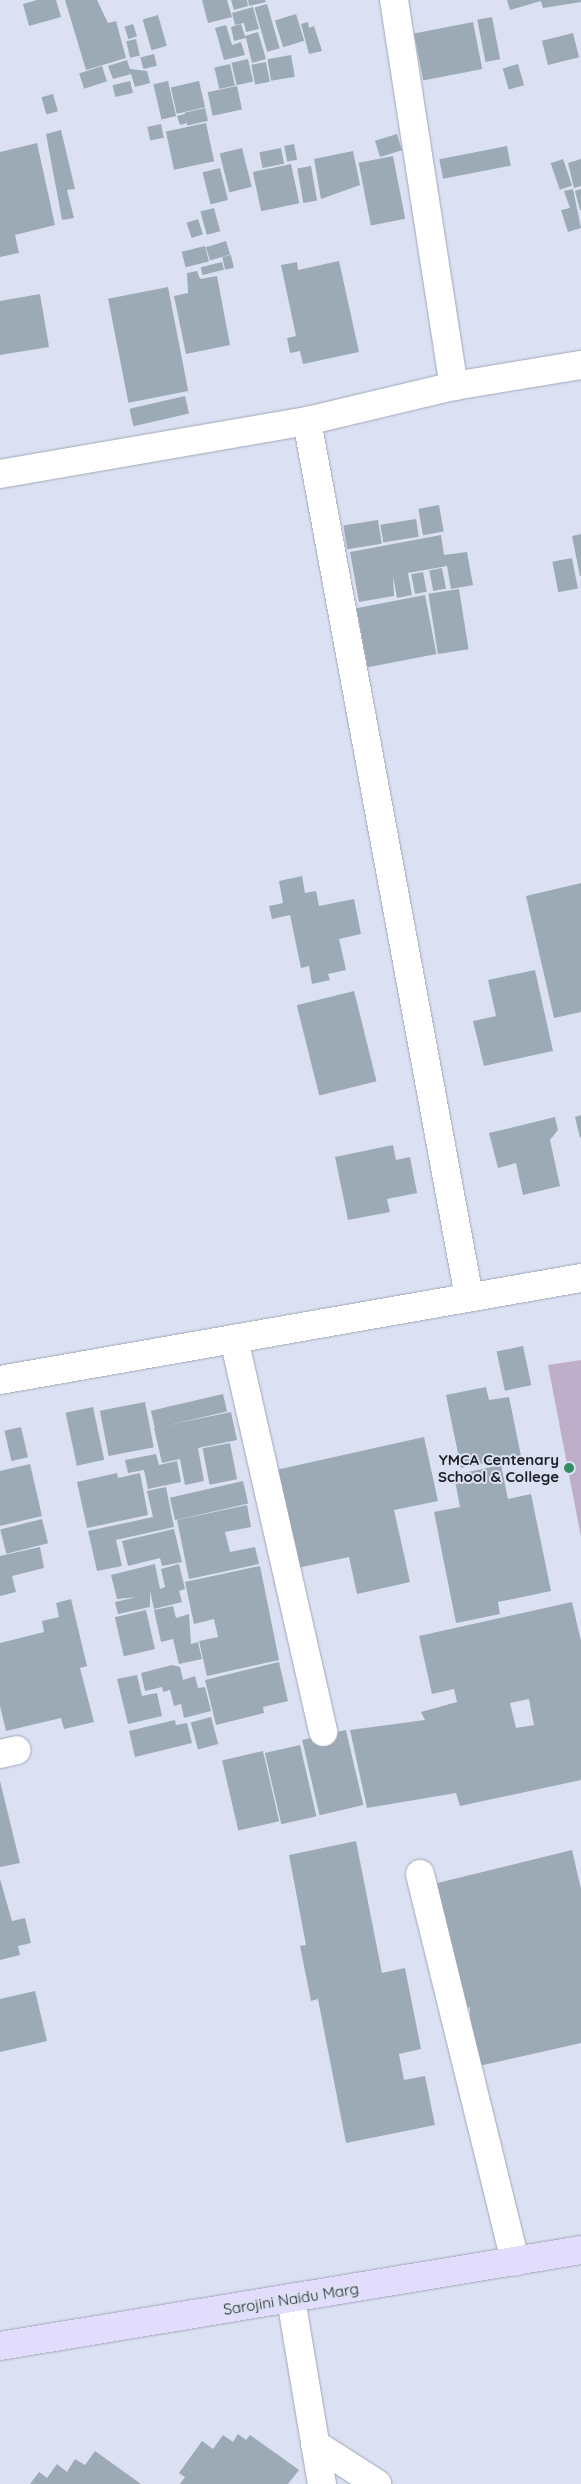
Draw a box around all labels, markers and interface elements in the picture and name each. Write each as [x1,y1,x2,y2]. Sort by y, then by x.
place label: YMCA Centenary School & College [438,1450,559,1485]
marker: YMCA Centenary School & College [563,1462,575,1474]
street label: Sarojini Naidu Marg [222,2279,360,2319]

